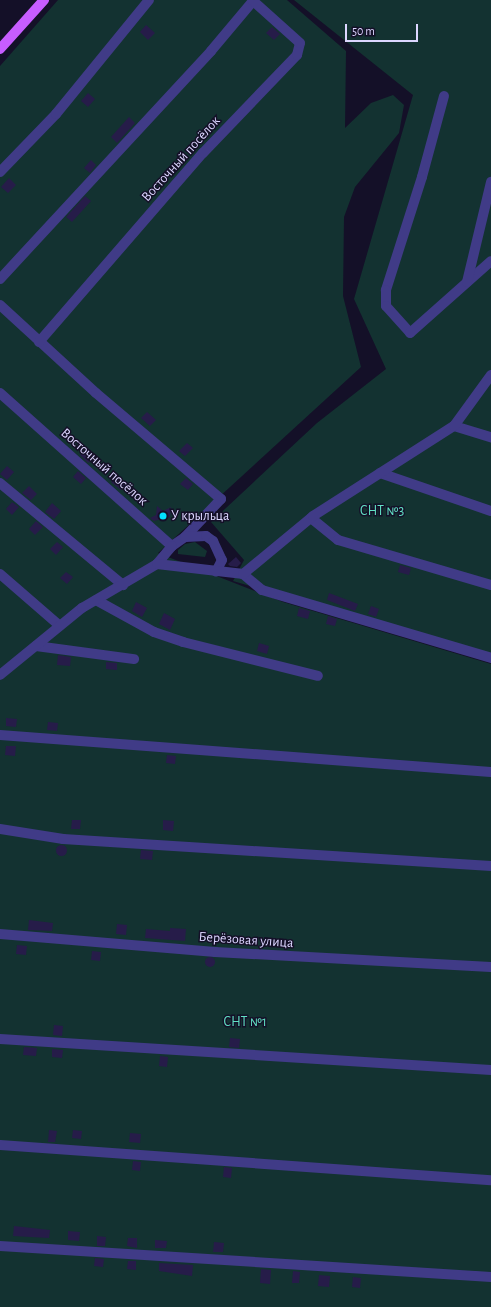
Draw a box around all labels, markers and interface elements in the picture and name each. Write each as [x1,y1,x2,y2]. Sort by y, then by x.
scale bar [347,16,420,42]
text: 50 m [352,25,375,37]
street label: Восточный посёлок [138,113,224,205]
street label: Восточный посёлок [57,425,151,509]
park label: СНТ №3 [360,503,404,519]
place label: У крыльца [171,508,229,524]
marker: У крыльца [158,511,168,521]
street label: Берёзовая улица [198,928,294,952]
park label: СНТ №1 [223,1014,267,1030]

